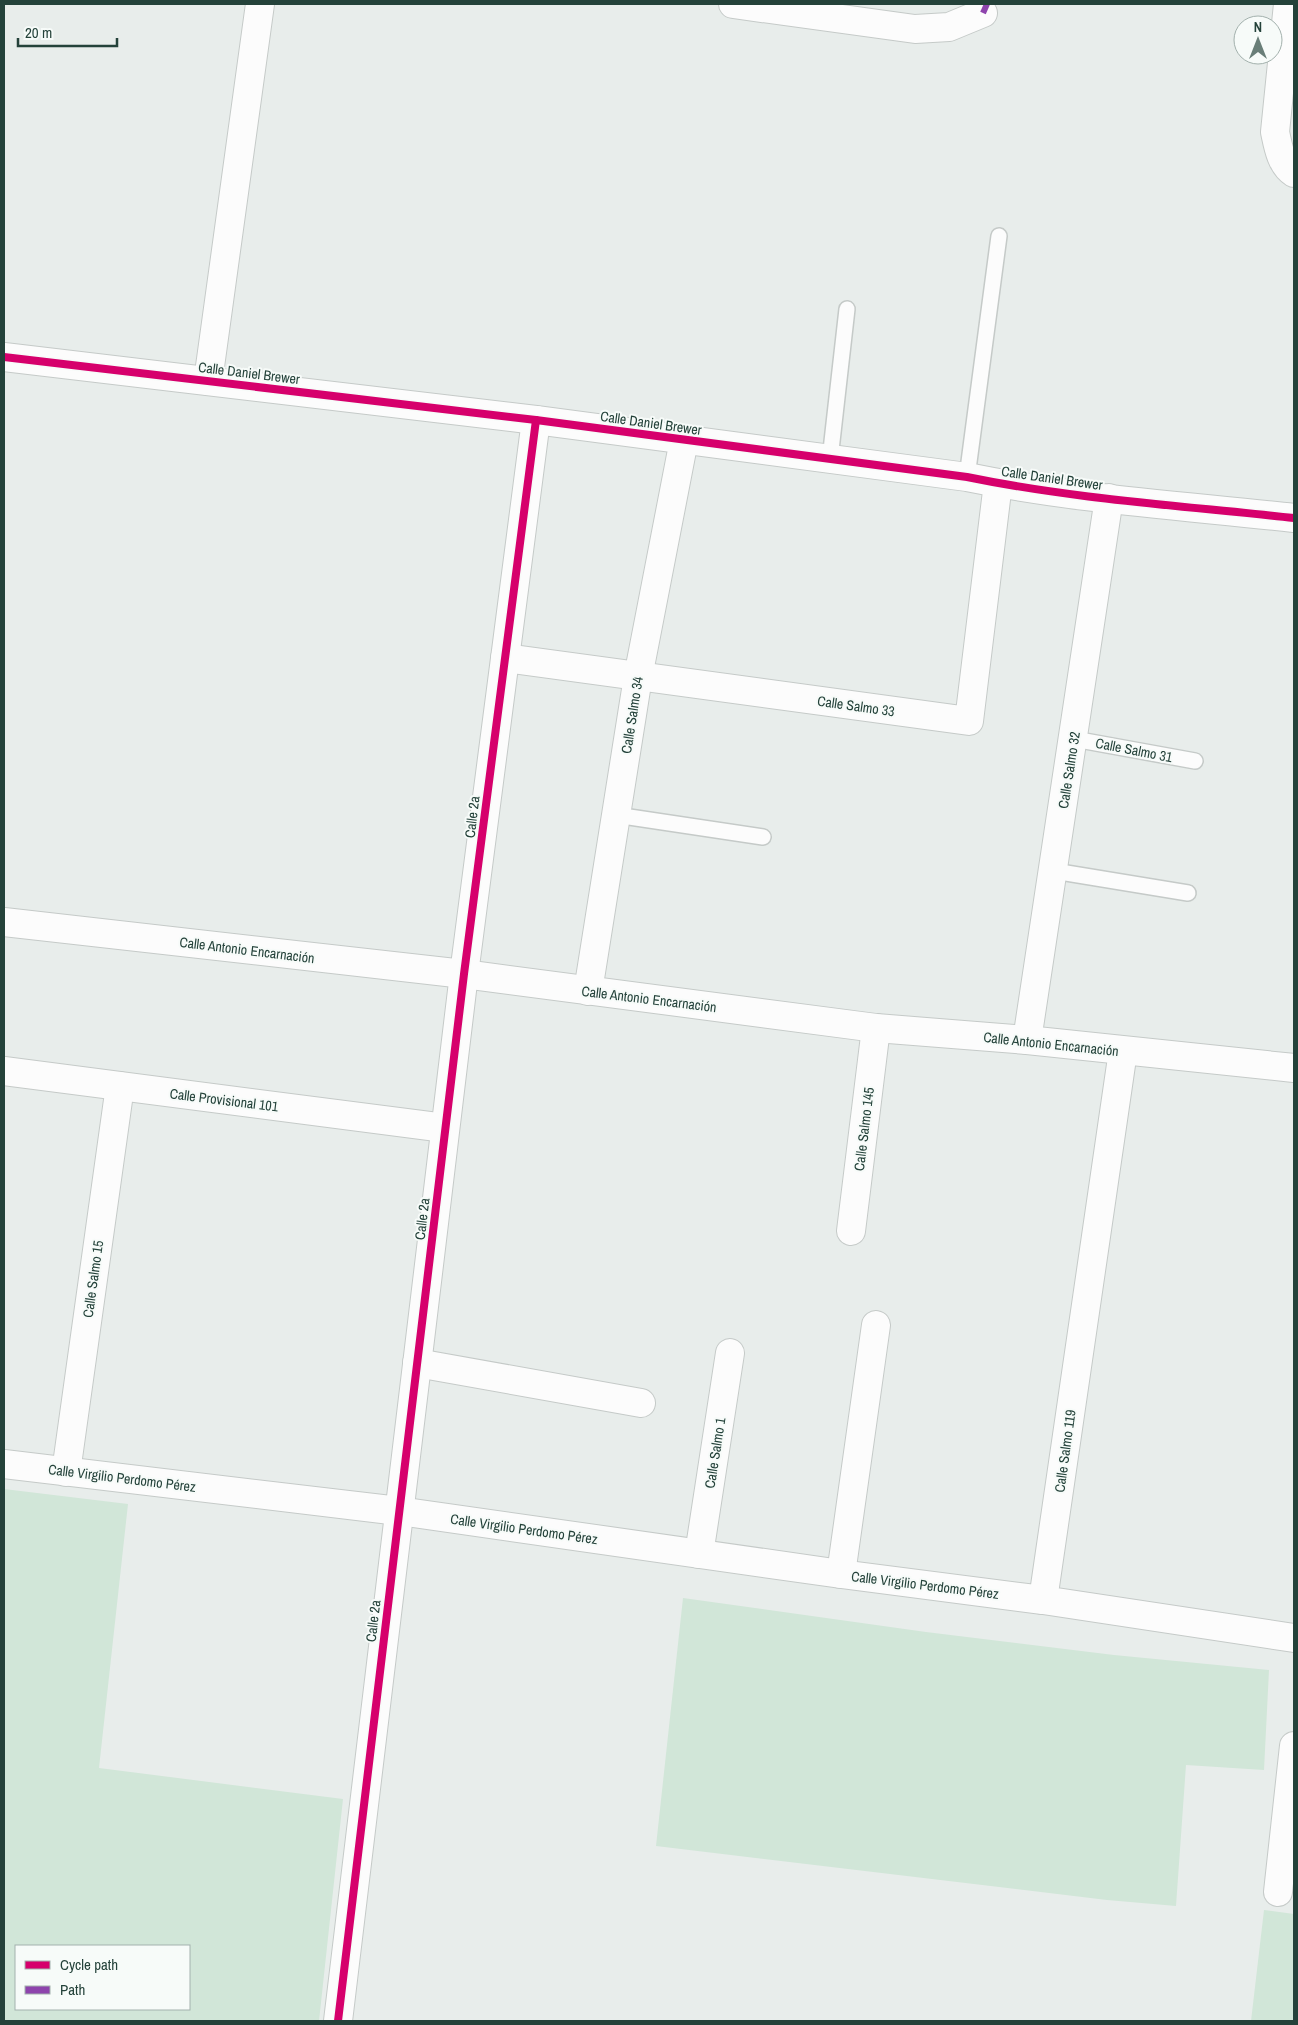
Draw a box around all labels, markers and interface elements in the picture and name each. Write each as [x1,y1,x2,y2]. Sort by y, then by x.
scale bar [18,15,116,47]
north arrow [1233,15,1283,65]
text: N [1254,18,1262,36]
text: 20 m [25,22,52,43]
street label: Calle Daniel Brewer [197,358,301,388]
street label: Calle Daniel Brewer [599,407,703,439]
street label: Calle Daniel Brewer [1000,462,1104,494]
street label: Calle Salmo 34 [617,675,647,755]
street label: Calle Salmo 33 [816,692,896,720]
street label: Calle Salmo 32 [1054,730,1084,810]
street label: Calle Salmo 31 [1094,734,1175,766]
street label: Calle 2a [461,794,484,839]
street label: Calle Antonio Encarnación [178,933,316,967]
street label: Calle Antonio Encarnación [580,982,718,1016]
street label: Calle Antonio Encarnación [982,1028,1120,1060]
street label: Calle Provisional 101 [169,1084,280,1116]
street label: Calle Salmo 145 [850,1086,878,1172]
street label: Calle 2a [411,1196,434,1241]
street label: Calle Salmo 15 [79,1239,107,1319]
street label: Calle Salmo 119 [1050,1408,1080,1494]
street label: Calle Salmo 1 [701,1416,730,1490]
street label: Calle Virgilio Perdomo Pérez [47,1460,197,1496]
street label: Calle Virgilio Perdomo Pérez [449,1510,599,1548]
street label: Calle Virgilio Perdomo Pérez [850,1567,1000,1603]
street label: Calle 2a [362,1598,385,1643]
legend [15,1945,190,2010]
text: Cycle path [60,1954,118,1975]
text: Path [60,1979,85,2000]

